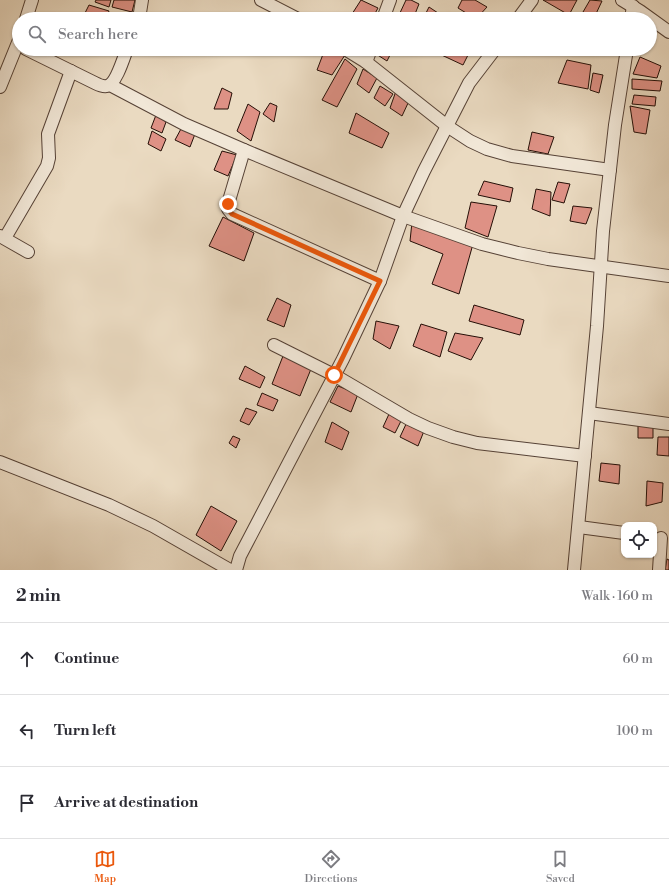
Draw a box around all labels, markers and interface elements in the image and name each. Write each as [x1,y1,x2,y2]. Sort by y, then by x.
search box [12,12,657,56]
icon: search [26,23,48,45]
text: Search here [58,25,138,44]
route end [219,195,237,213]
route start [325,366,343,384]
map controls [621,522,657,558]
button: locate [621,522,657,558]
text: 2 min [16,585,61,607]
text: Walk · 160 m [582,588,653,604]
icon: ahead [16,648,38,670]
text: Continue [54,649,119,668]
text: 60 m [622,651,653,667]
icon: left [16,720,38,742]
text: Turn left [54,721,116,740]
text: 100 m [617,723,653,739]
icon: arrive [16,792,38,814]
text: Arrive at destination [54,793,198,812]
tab: Map [94,848,116,886]
tab: Directions [305,848,358,886]
tab: Saved [546,848,575,886]

